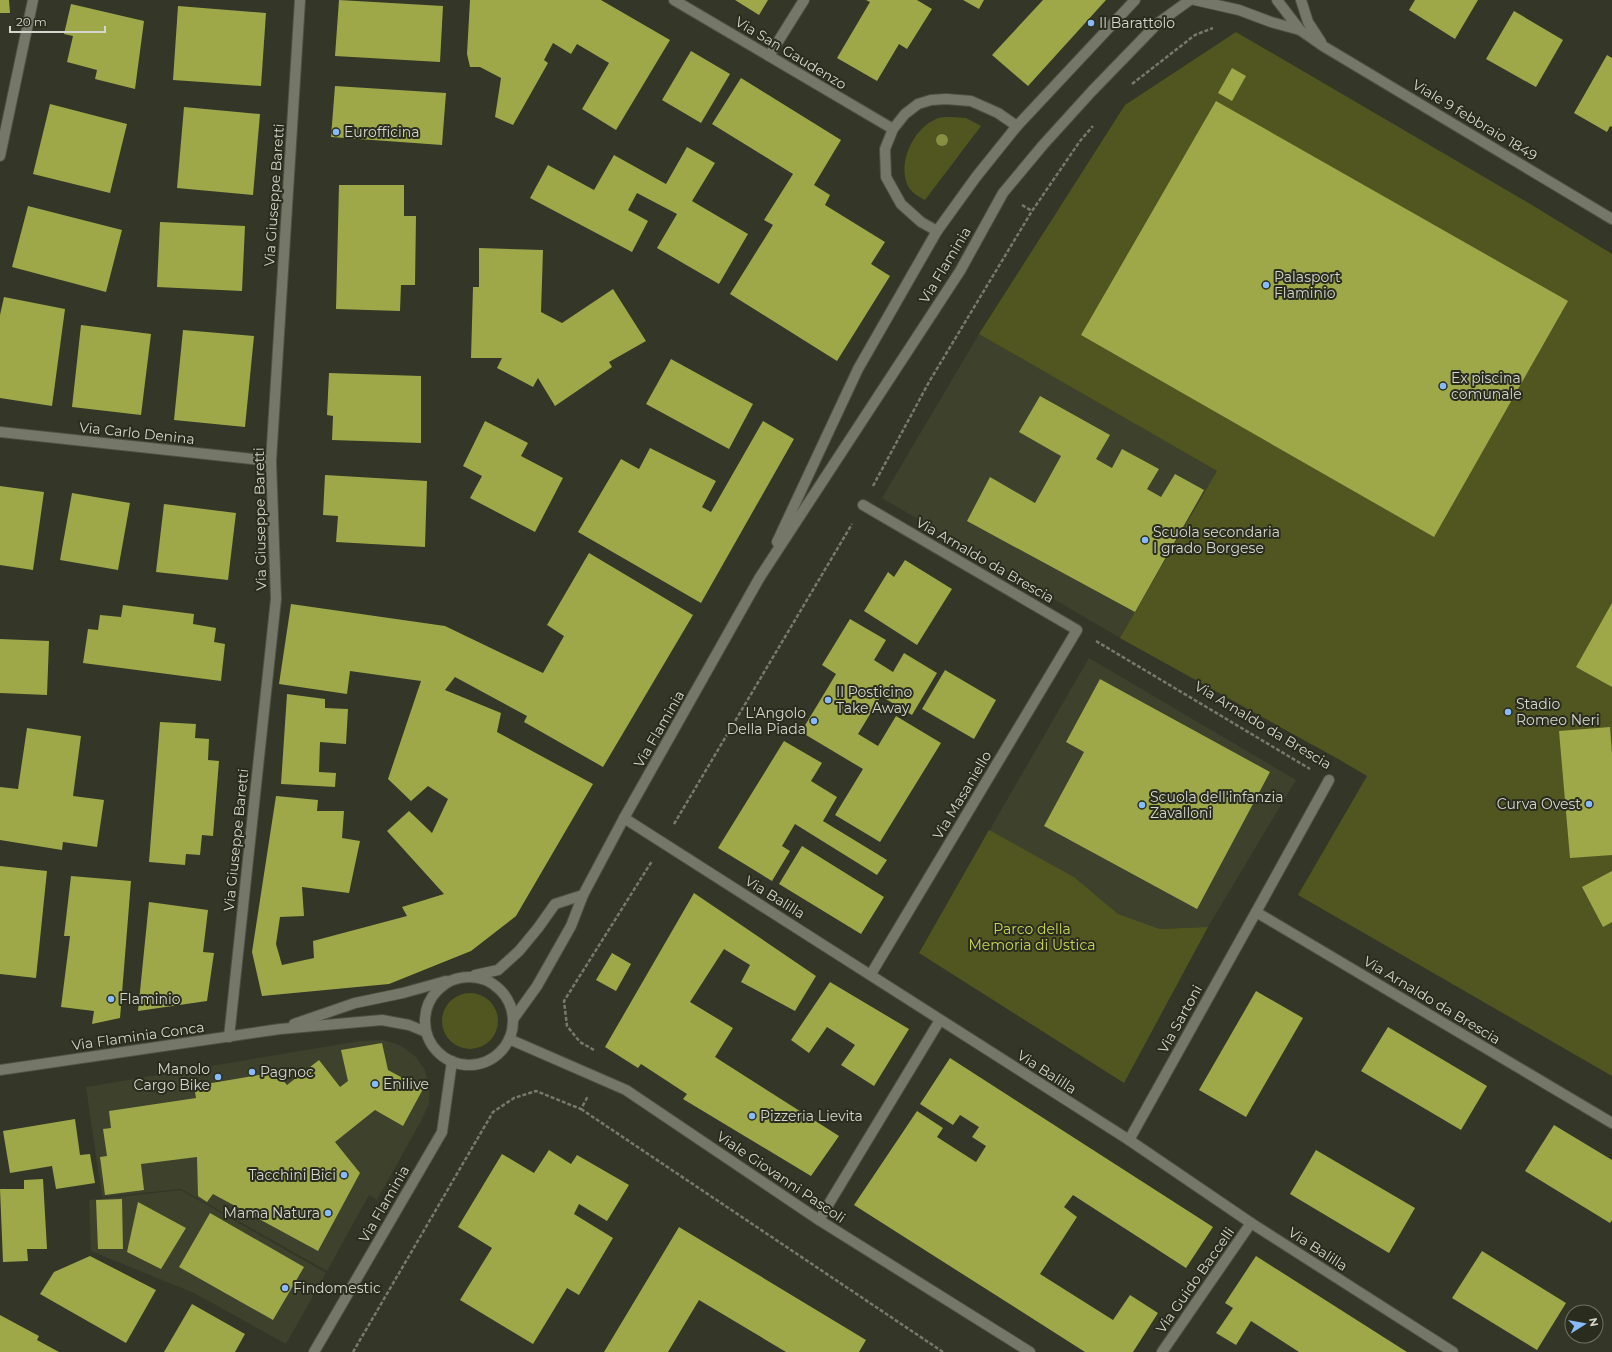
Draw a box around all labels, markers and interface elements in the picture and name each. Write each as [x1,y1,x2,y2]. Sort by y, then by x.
scale bar [10,8,105,34]
street label: Via San Gaudenzo [732,13,850,94]
text: 20 m [16,14,47,29]
place label: Il Barattolo [1099,14,1175,32]
marker: Il Barattolo [1086,18,1096,28]
street label: Viale 9 febbraio 1849 [1409,75,1541,165]
street label: Via Giuseppe Baretti [260,123,288,267]
place label: Eurofficina [344,123,419,141]
marker: Eurofficina [331,127,341,137]
street label: Via Flaminia [915,223,975,307]
place label: Palasport Flaminio [1274,268,1341,302]
marker: Palasport Flaminio [1261,280,1271,290]
place label: Ex piscina comunale [1451,369,1522,403]
marker: Ex piscina comunale [1438,381,1448,391]
street label: Via Carlo Denina [78,418,196,448]
street label: Via Giuseppe Baretti [250,447,270,591]
street label: Via Arnaldo da Brescia [913,513,1057,607]
place label: Scuola secondaria I grado Borgese [1153,523,1280,557]
marker: Scuola secondaria I grado Borgese [1140,535,1150,545]
street label: Via Arnaldo da Brescia [1191,677,1335,773]
place label: Il Posticino Take Away [836,683,913,717]
street label: Via Flaminia [630,687,688,771]
marker: Il Posticino Take Away [823,695,833,705]
place label: Stadio Romeo Neri [1516,695,1600,729]
place label: L'Angolo Della Piada [727,704,806,738]
marker: Stadio Romeo Neri [1503,707,1513,717]
marker: L'Angolo Della Piada [809,716,819,726]
street label: Via Masaniello [929,747,996,842]
street label: Via Giuseppe Baretti [220,768,252,912]
place label: Scuola dell'infanzia Zavalloni [1150,788,1283,822]
place label: Curva Ovest [1497,795,1581,813]
marker: Curva Ovest [1584,799,1594,809]
marker: Scuola dell'infanzia Zavalloni [1137,800,1147,810]
street label: Via Balilla [742,872,808,922]
park label: Parco della Memoria di Ustica [968,920,1096,954]
street label: Via Arnaldo da Brescia [1360,952,1504,1048]
street label: Via Sartoni [1154,982,1206,1056]
place label: Flaminio [119,990,181,1008]
marker: Flaminio [106,994,116,1004]
street label: Via Flaminia Conca [70,1018,206,1054]
street label: Via Balilla [1014,1046,1080,1098]
place label: Manolo Cargo Bike [134,1060,210,1094]
place label: Pagnoc [260,1063,314,1081]
marker: Pagnoc [247,1067,257,1077]
marker: Manolo Cargo Bike [213,1072,223,1082]
place label: Enilive [383,1075,429,1093]
marker: Enilive [370,1079,380,1089]
place label: Pizzeria Lievita [760,1107,863,1125]
marker: Pizzeria Lievita [747,1111,757,1121]
street label: Viale Giovanni Pascoli [713,1127,849,1227]
street label: Via Flaminia [355,1162,413,1246]
place label: Tacchini Bici [249,1166,336,1184]
marker: Tacchini Bici [339,1170,349,1180]
place label: Mama Natura [224,1204,320,1222]
marker: Mama Natura [323,1208,333,1218]
street label: Via Balilla [1285,1223,1351,1275]
street label: Via Guido Baccelli [1152,1224,1238,1336]
place label: Findomestic [293,1279,381,1297]
marker: Findomestic [280,1283,290,1293]
north arrow [1564,1304,1604,1344]
text: N [1586,1316,1602,1328]

